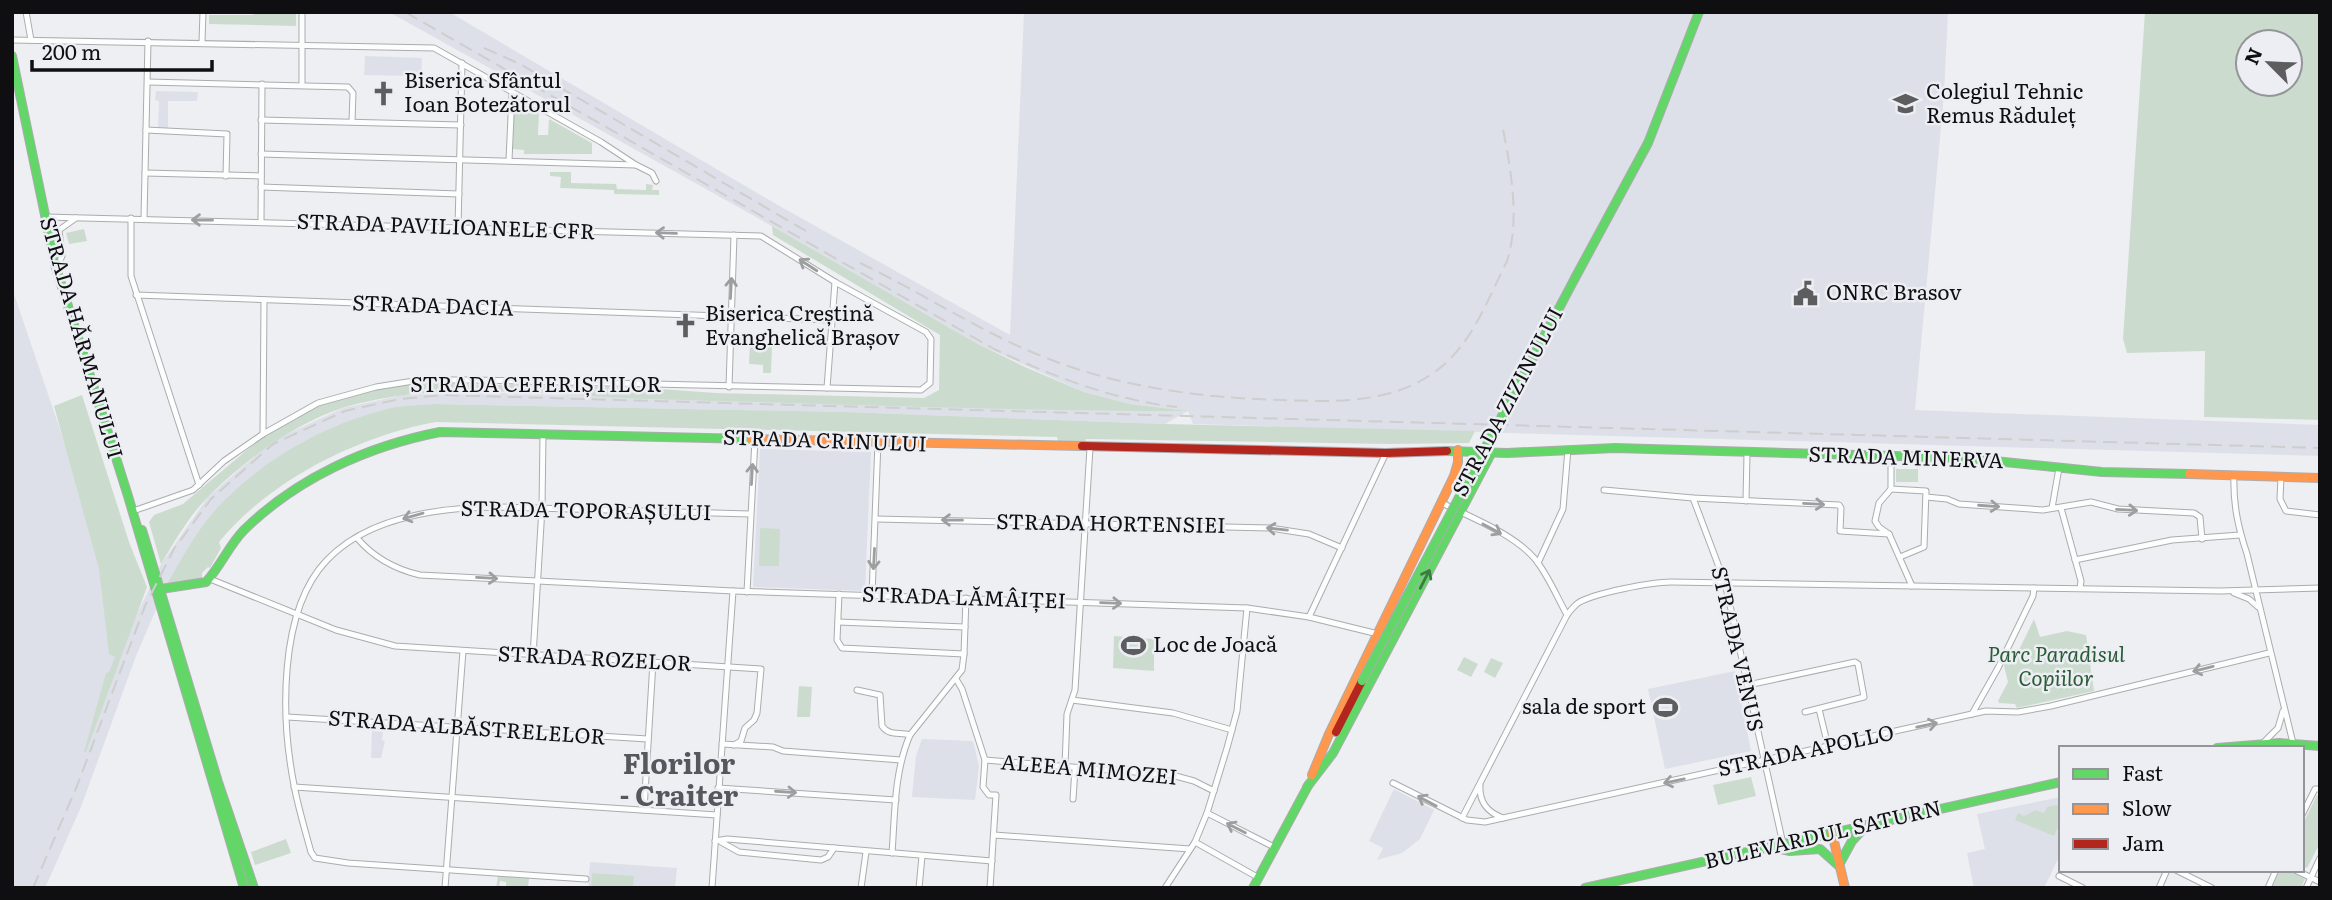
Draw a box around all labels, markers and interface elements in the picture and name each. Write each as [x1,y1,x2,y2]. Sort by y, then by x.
scale bar [32,28,212,72]
north arrow [2234,28,2304,98]
text: 200 m [42,35,102,66]
text: N [2237,43,2269,69]
place label: Biserica Sfântul Ioan Botezătorul [404,63,571,118]
place label: Colegiul Tehnic Remus Răduleț [1926,74,2083,129]
church icon: Biserica Sfântul Ioan Botezătorul [370,79,398,107]
school or university icon: Colegiul Tehnic Remus Răduleț [1892,90,1920,118]
street label: STRADA PAVILIOANELE CFR [296,204,596,245]
street label: STRADA HĂRMANULUI [34,213,133,462]
one-way arrow [191,213,214,227]
one-way arrow [655,226,678,240]
one-way arrow [799,258,818,272]
place label: ONRC Brasov [1826,275,1962,306]
one-way arrow [725,277,738,300]
public building icon: ONRC Brasov [1792,279,1820,307]
street label: STRADA DACIA [352,285,515,322]
place label: Biserica Creștină Evanghelică Brașov [705,296,900,351]
street label: STRADA ZIZINULUI [1443,301,1569,501]
church icon: Biserica Creștină Evanghelică Brașov [671,312,699,340]
street label: STRADA CEFERIȘTILOR [410,367,662,398]
street label: STRADA CRINULUI [723,419,928,458]
street label: STRADA MINERVA [1808,437,2005,474]
one-way arrow [746,463,759,486]
street label: STRADA TOPORAȘULUI [460,491,712,526]
one-way arrow [1803,498,1826,511]
one-way arrow [1977,500,1999,513]
one-way arrow [2116,503,2139,516]
street label: STRADA HORTENSIEI [996,504,1226,539]
one-way arrow [403,510,425,523]
one-way arrow [941,514,964,527]
one-way arrow [1266,522,1289,535]
one-way arrow [1481,522,1501,536]
one-way arrow [867,548,880,570]
street label: STRADA VENUS [1705,563,1774,734]
one-way arrow [1419,569,1433,590]
one-way arrow [475,572,498,585]
street label: STRADA LĂMÂIȚEI [861,576,1067,615]
one-way arrow [1100,596,1123,609]
place label: Loc de Joacă [1153,627,1278,658]
sports icon: Loc de Joacă [1119,631,1147,659]
street label: STRADA ROZELOR [497,636,693,677]
park label: Parc Paradisul Copiilor [1987,637,2125,692]
one-way arrow [2192,663,2215,676]
place label: sala de sport [1522,689,1647,720]
sports icon: sala de sport [1652,693,1680,721]
street label: STRADA ALBĂSTRELELOR [327,700,607,751]
street label: STRADA APOLLO [1715,715,1896,782]
one-way arrow [1915,717,1938,731]
district label: Florilor - Craiter [620,741,738,815]
street label: ALEEA MIMOZEI [1000,744,1179,791]
legend [2059,746,2304,872]
text: Fast [2122,756,2163,787]
one-way arrow [1663,774,1686,788]
one-way arrow [774,786,797,799]
street label: BULEVARDUL SATURN [1701,790,1944,875]
text: Slow [2122,791,2172,822]
one-way arrow [1417,794,1438,807]
one-way arrow [1227,820,1247,834]
text: Jam [2122,826,2164,857]

